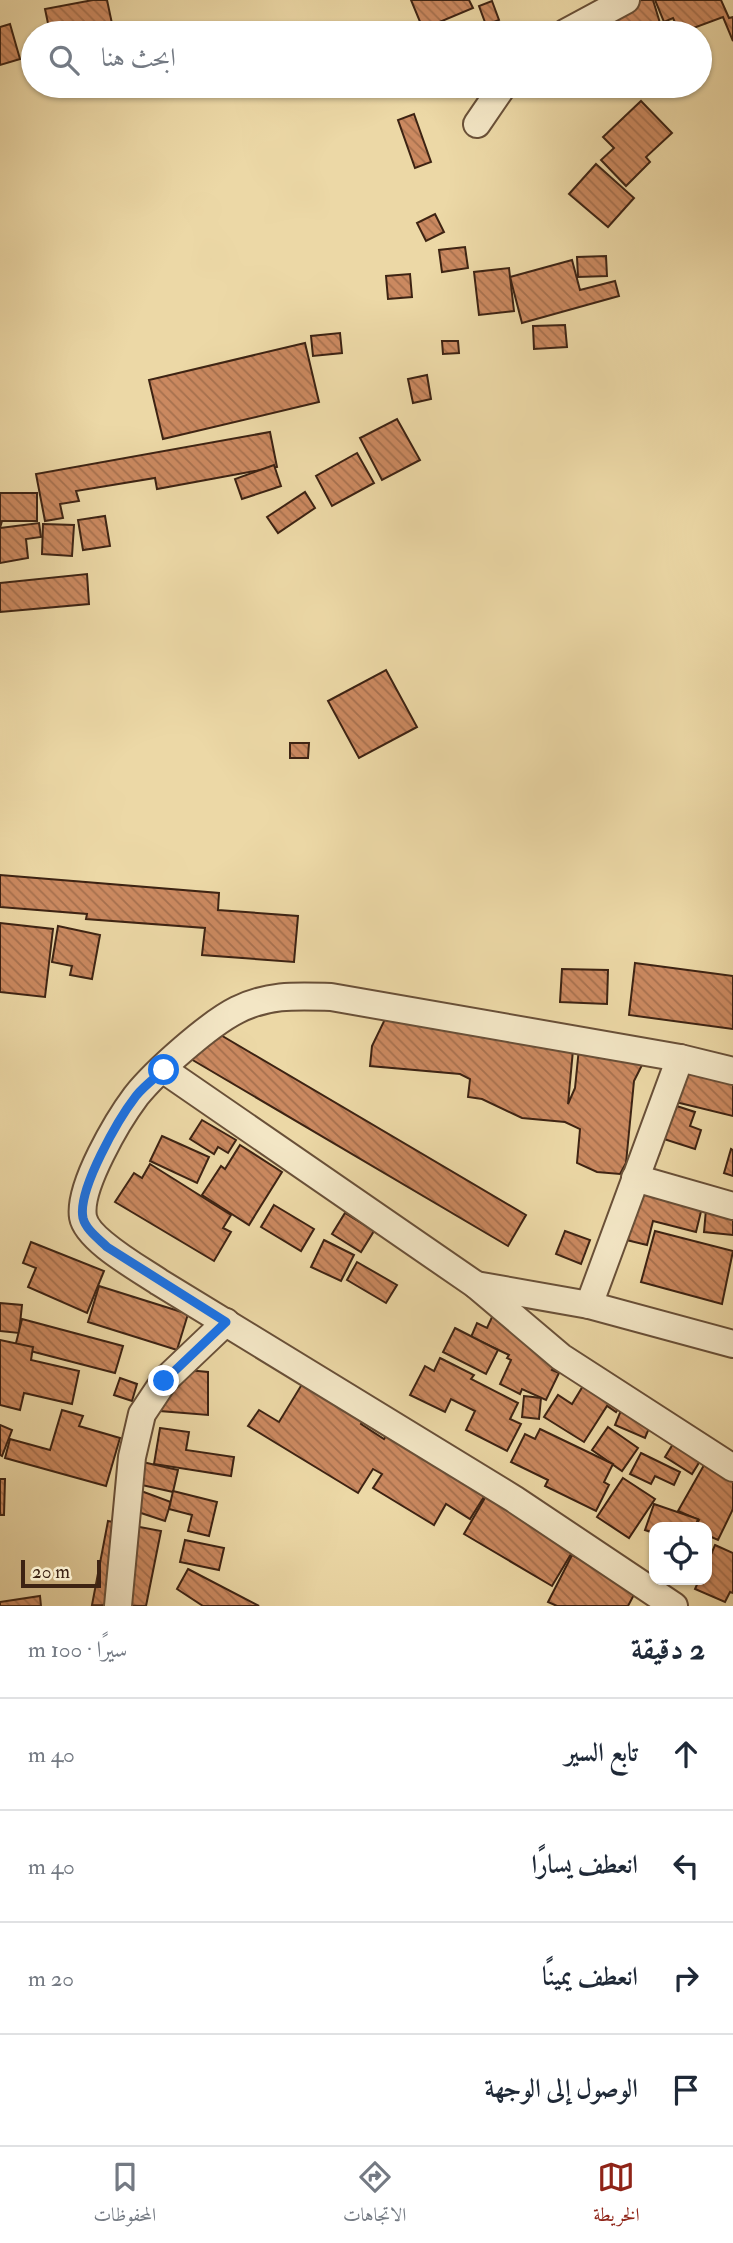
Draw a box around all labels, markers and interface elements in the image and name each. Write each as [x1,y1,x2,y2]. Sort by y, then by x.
search box [21,21,712,98]
icon: search [45,41,83,79]
text: ابحث هنا [101,42,176,74]
route start [148,1054,179,1085]
route end [148,1365,179,1396]
map controls [649,1522,712,1585]
button: locate [649,1522,712,1585]
scale bar [21,1557,102,1589]
text: 20 m [32,1560,70,1584]
text: 2 دقيقة [631,1631,705,1668]
text: سيرًا · 100 m [28,1635,127,1664]
icon: ahead [667,1735,705,1773]
text: تابع السير [565,1737,638,1769]
text: 40 m [28,1740,75,1769]
icon: left [667,1847,705,1885]
text: انعطف يسارًا [532,1849,638,1881]
text: 40 m [28,1852,75,1881]
icon: right [667,1959,705,1997]
text: انعطف يمينًا [542,1961,638,1993]
text: 20 m [28,1964,74,1993]
icon: arrive [667,2071,705,2109]
text: الوصول إلى الوجهة [485,2073,638,2105]
tab: المحفوظات [93,2158,156,2233]
tab: الاتجاهات [343,2158,406,2233]
tab: الخريطة [593,2158,640,2233]

